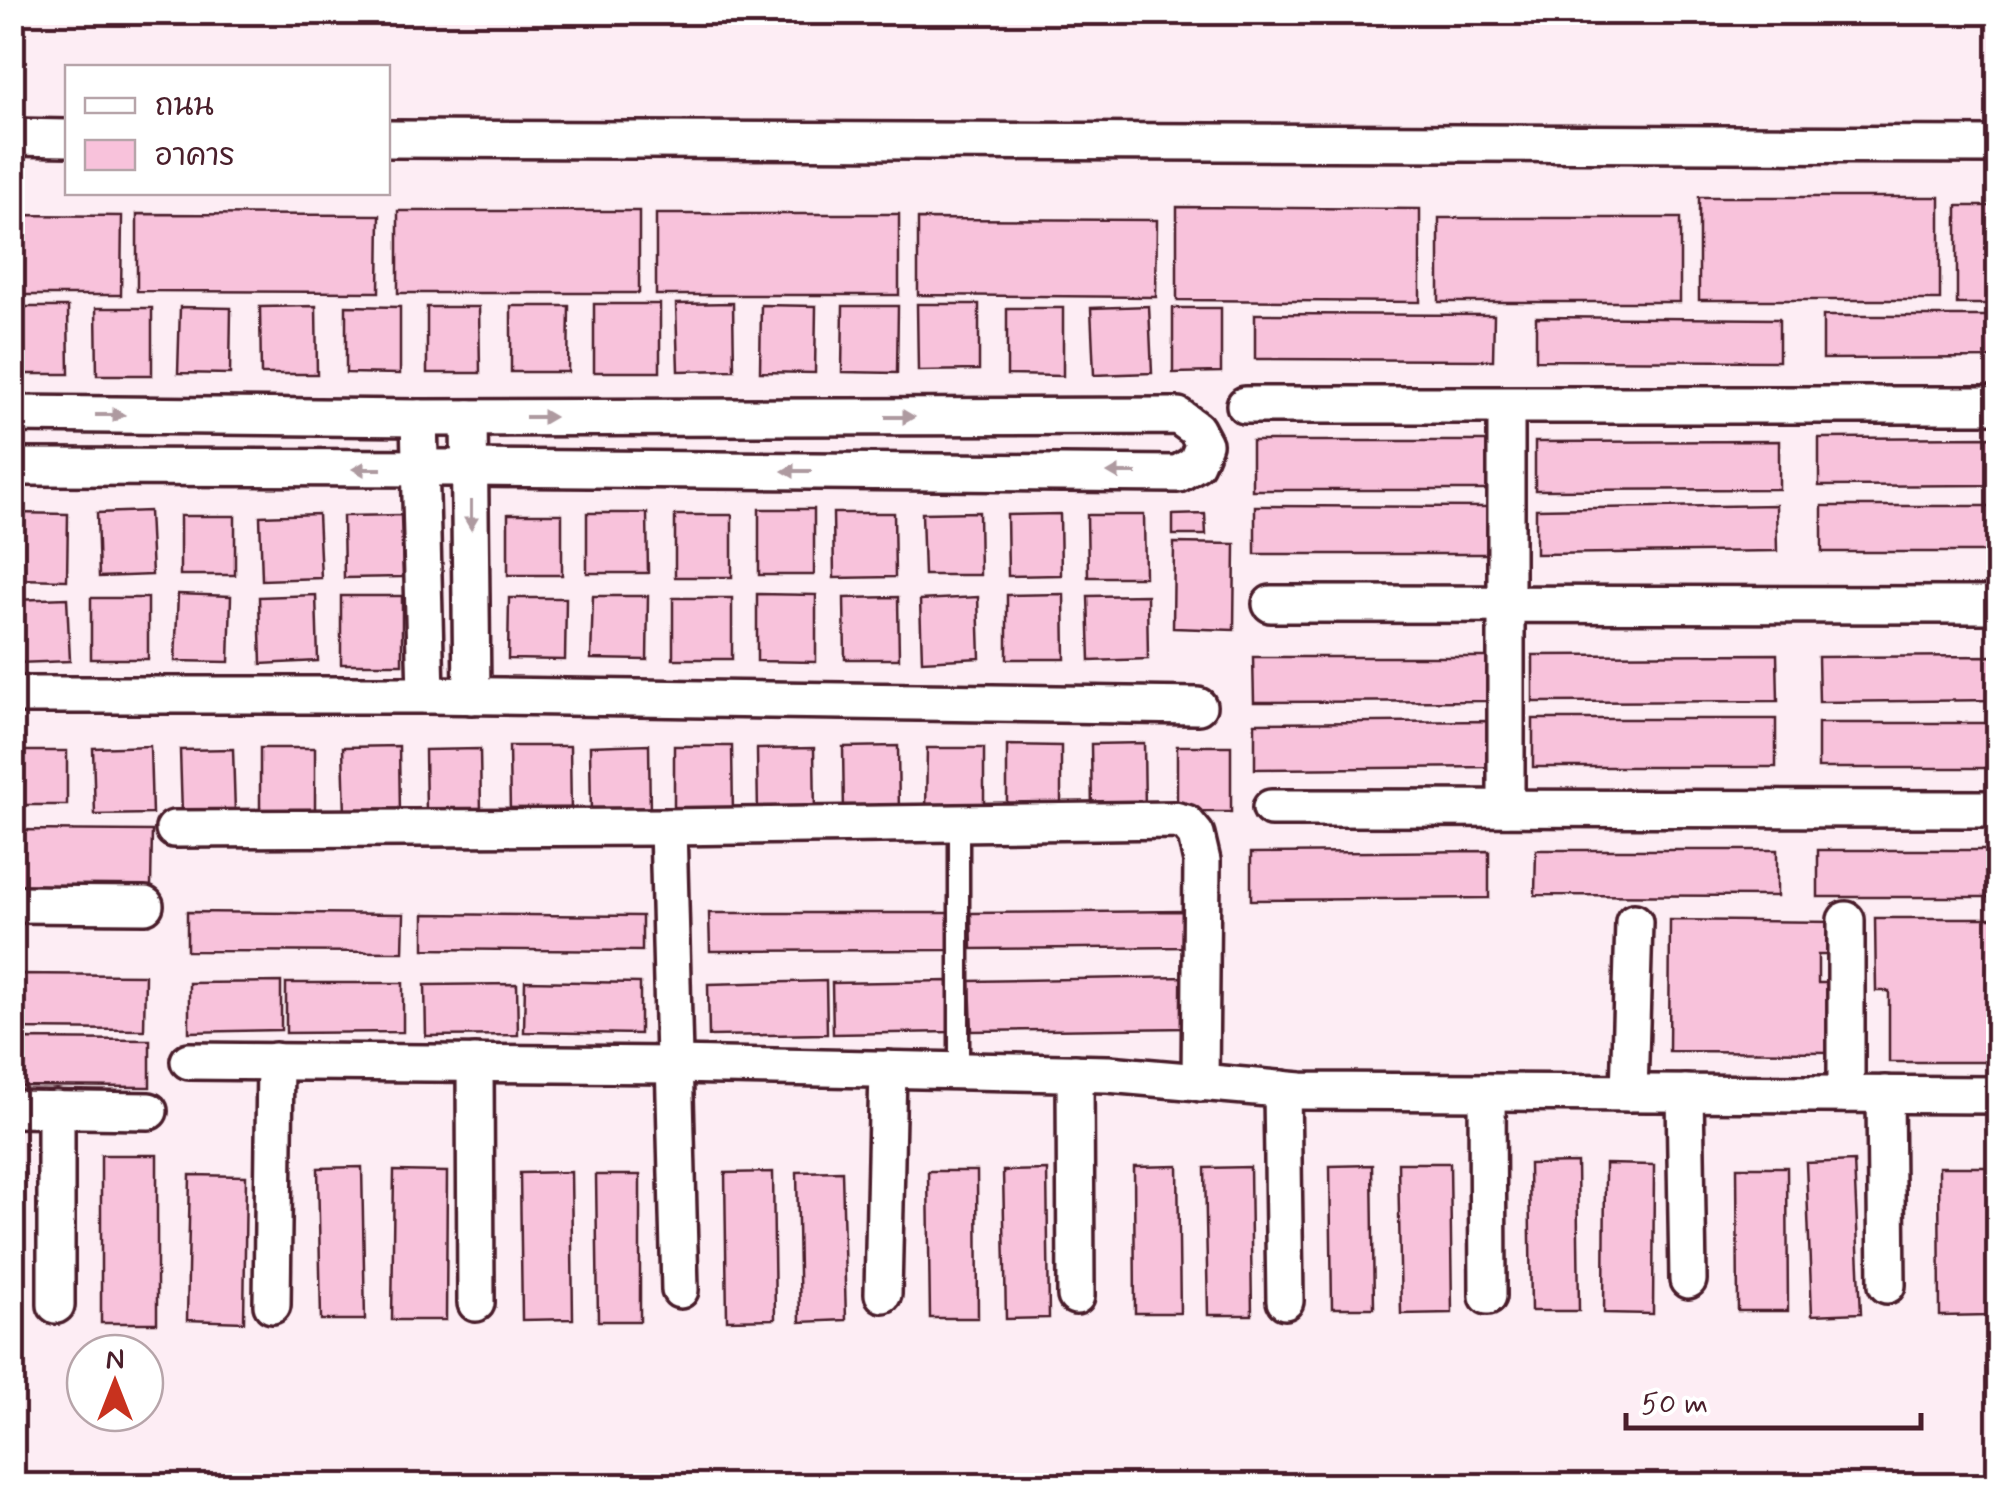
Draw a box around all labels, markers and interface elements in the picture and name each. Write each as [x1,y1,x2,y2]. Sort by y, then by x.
legend [65,65,390,195]
text: ถนน [155,87,214,126]
text: อาคาร [155,137,235,176]
one-way arrow [94,407,126,423]
one-way arrow [524,409,556,425]
one-way arrow [884,409,916,425]
one-way arrow [350,461,382,477]
one-way arrow [780,463,812,479]
one-way arrow [1105,465,1137,481]
one-way arrow [463,500,479,532]
north arrow [65,1333,165,1433]
text: N [106,1342,124,1379]
scale bar [1626,1368,1921,1430]
text: 50 m [1641,1385,1708,1424]

